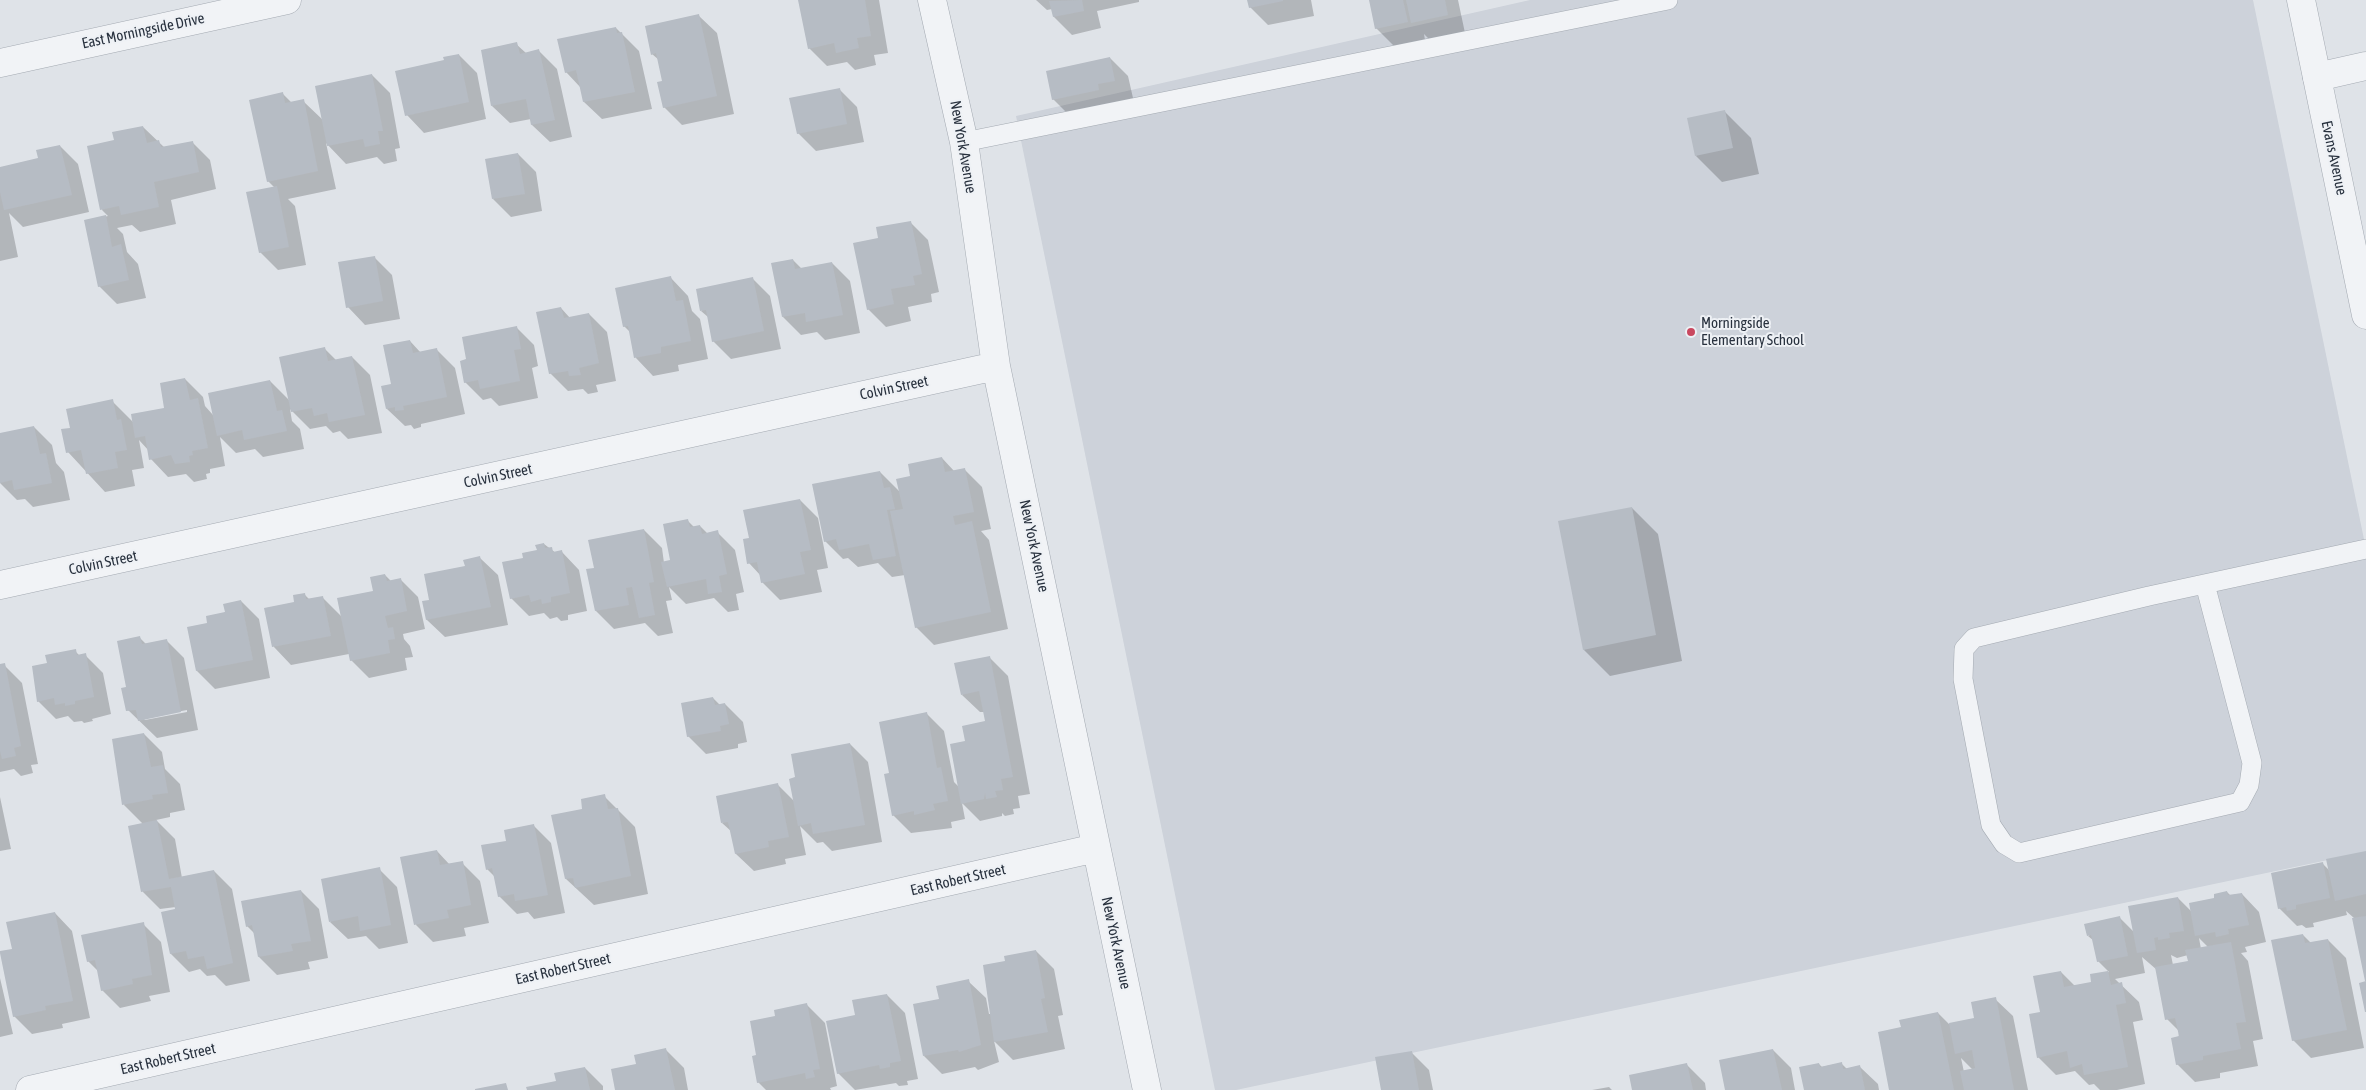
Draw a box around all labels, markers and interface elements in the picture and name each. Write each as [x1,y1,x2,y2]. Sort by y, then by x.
street label: East Morningside Drive [80,9,206,53]
street label: New York Avenue [946,99,980,195]
street label: Evans Avenue [2317,119,2351,197]
place label: Morningside Elementary School [1701,314,1804,349]
marker: Morningside Elementary School [1685,326,1697,338]
street label: Colvin Street [858,372,930,404]
street label: Colvin Street [462,460,534,492]
street label: New York Avenue [1015,498,1053,594]
street label: Colvin Street [67,547,139,579]
street label: East Robert Street [909,860,1007,900]
street label: New York Avenue [1097,895,1135,991]
street label: East Robert Street [514,949,612,989]
street label: East Robert Street [119,1039,217,1079]

